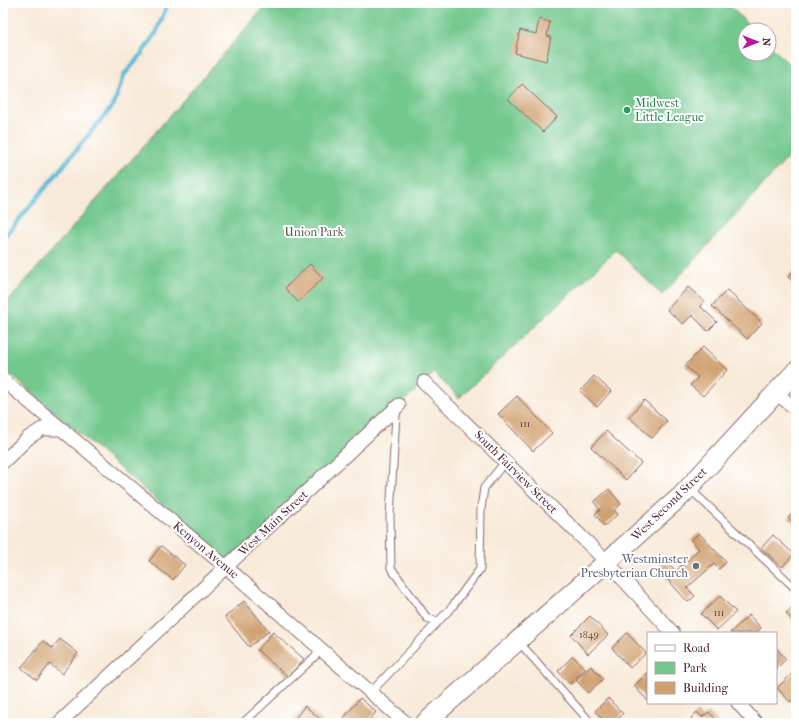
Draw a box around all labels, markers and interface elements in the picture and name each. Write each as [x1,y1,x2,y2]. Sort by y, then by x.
north arrow [737,22,777,62]
text: N [760,38,773,47]
place label: Midwest Little League [635,96,704,124]
marker: Midwest Little League [622,105,632,115]
park label: Union Park [284,225,344,239]
house number: 111 [520,418,530,430]
street label: South Fairview Street [472,428,561,517]
street label: West Second Street [628,464,710,544]
street label: West Main Street [235,487,311,559]
street label: Kenyon Avenue [170,518,242,582]
place label: Westminster Presbyterian Church [581,552,689,580]
marker: Westminster Presbyterian Church [691,561,701,571]
house number: 111 [714,607,724,619]
house number: 1849 [579,629,599,641]
legend [647,632,777,704]
text: Road [683,641,710,655]
text: Park [683,661,708,675]
text: Building [683,681,728,695]

